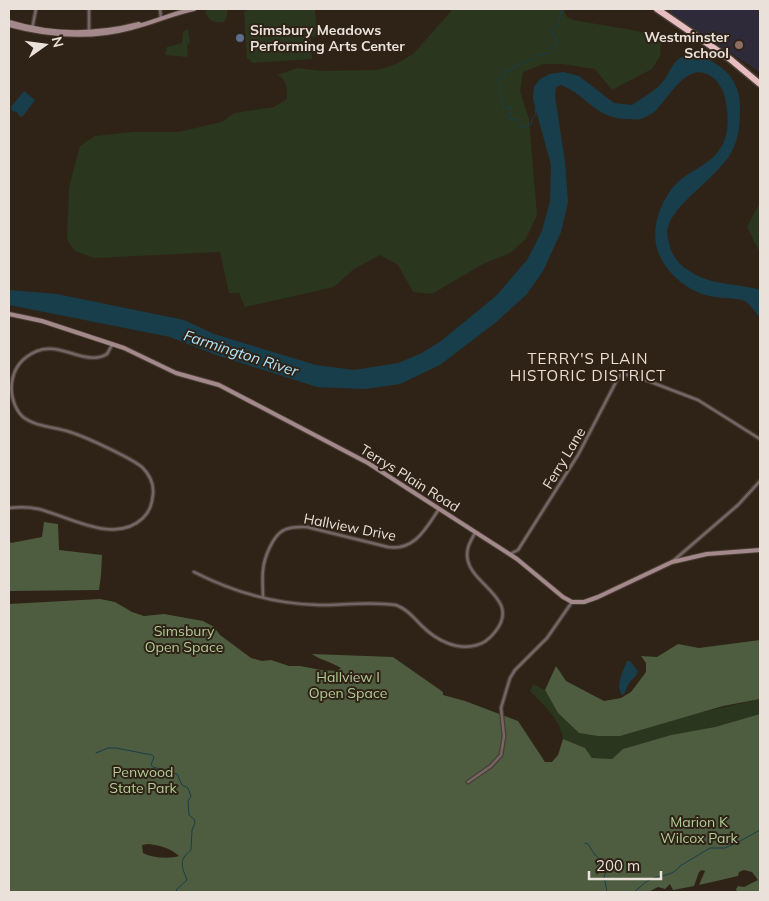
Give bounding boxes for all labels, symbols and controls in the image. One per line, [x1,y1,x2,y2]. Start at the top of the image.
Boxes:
north arrow [20,20,70,70]
place label: Simsbury Meadows Performing Arts Center [250,21,405,55]
place label: Westminster School [644,28,729,62]
marker: Simsbury Meadows Performing Arts Center [234,32,246,44]
text: N [48,35,68,49]
marker: Westminster School [733,39,745,51]
water label: Farmington River [181,326,301,381]
district label: TERRY'S PLAIN HISTORIC DISTRICT [510,349,666,385]
street label: Ferry Lane [539,424,589,492]
street label: Terrys Plain Road [357,440,463,516]
street label: Hallview Drive [302,509,398,545]
park label: Simsbury Open Space [145,622,223,656]
park label: Hallview I Open Space [309,668,387,702]
park label: Penwood State Park [109,763,178,797]
park label: Marion K Wilcox Park [660,813,739,847]
scale bar [589,848,662,880]
text: 200 m [596,856,640,875]

